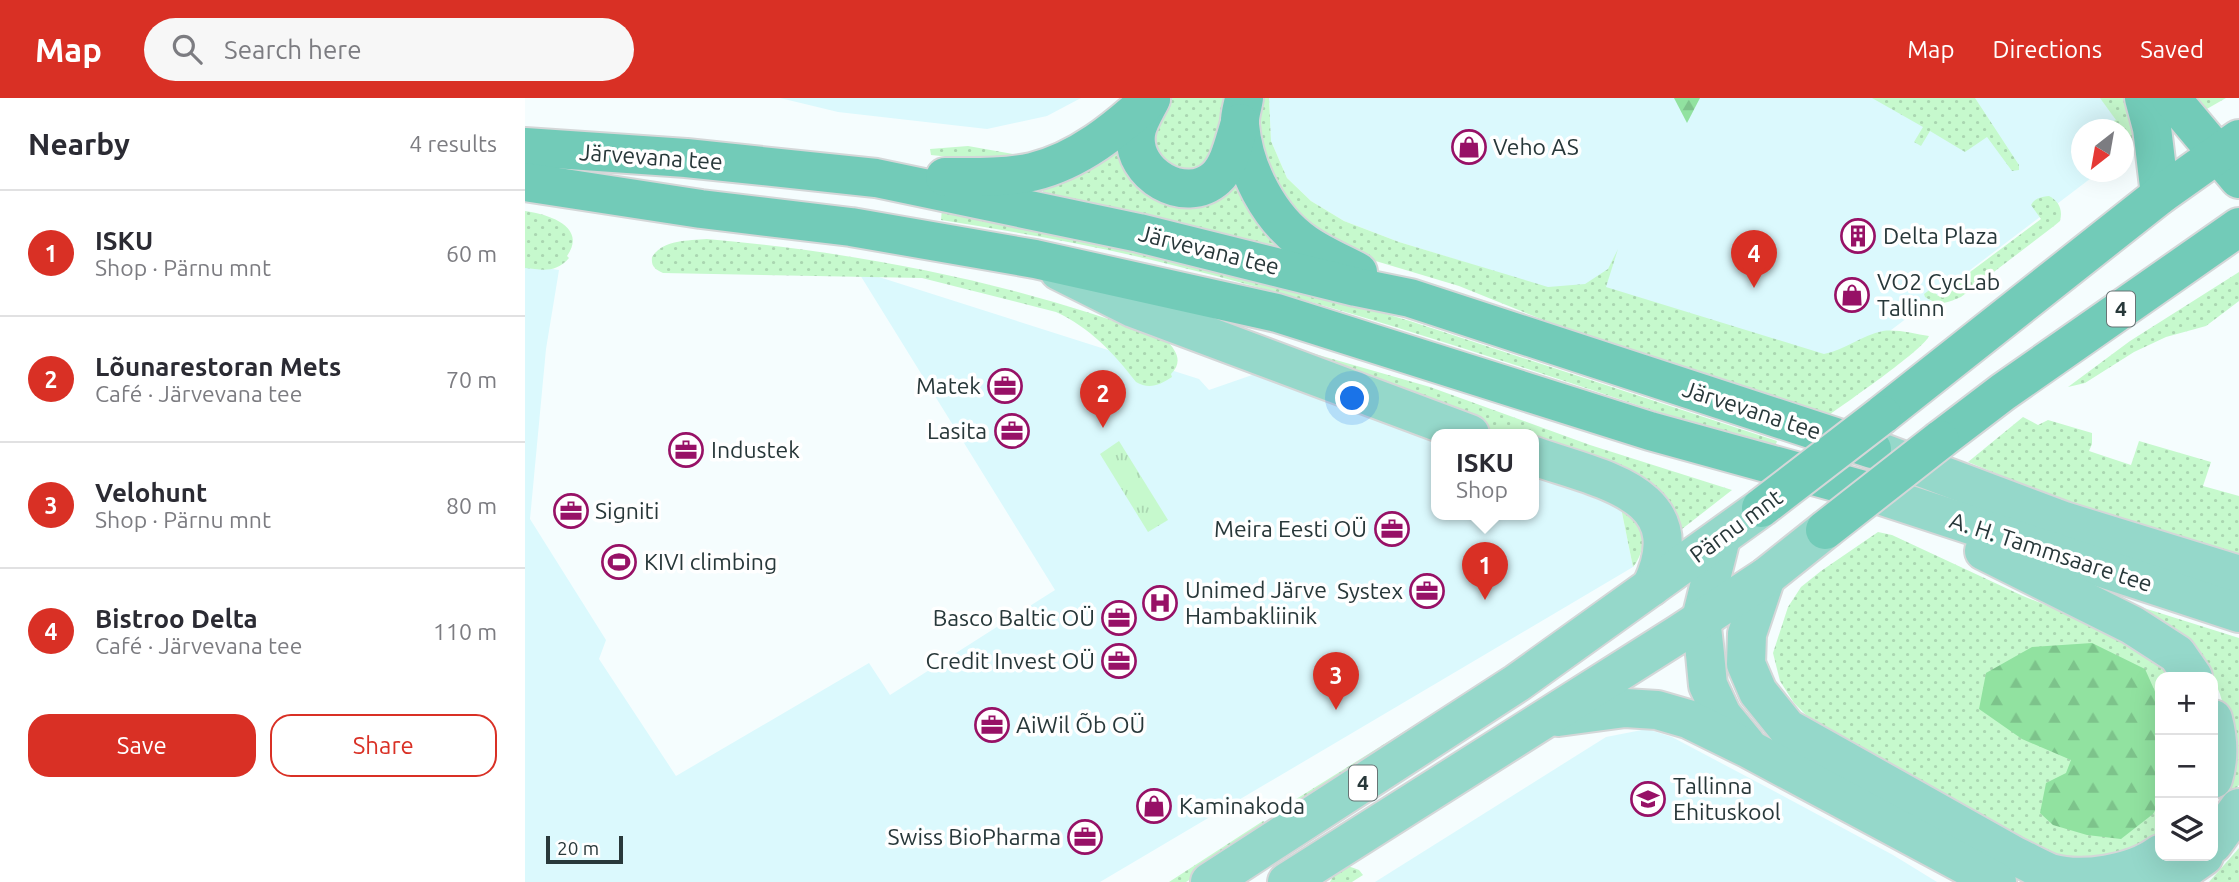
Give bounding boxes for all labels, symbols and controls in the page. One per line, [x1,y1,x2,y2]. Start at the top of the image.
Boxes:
search box [144,18,634,81]
icon: search [168,30,206,68]
text: Map [35,31,102,68]
text: Search here [224,35,362,64]
text: Map [1907,36,1954,63]
text: Directions [1992,36,2102,63]
text: Saved [2140,36,2204,63]
north arrow [2071,119,2134,182]
text: Nearby [28,127,130,161]
shop icon: Veho AS [1450,128,1488,166]
text: 4 results [409,131,497,156]
place label: Veho AS [1493,134,1579,159]
street label: Järvevana tee [578,139,724,174]
building icon: Delta Plaza [1839,217,1877,255]
street label: Järvevana tee [1136,220,1282,279]
place label: Delta Plaza [1883,223,1998,248]
text: ISKU [95,226,153,255]
pin: 4 [1731,230,1777,288]
text: 1 [45,241,57,266]
text: 60 m [446,241,497,266]
text: Shop · Pärnu mnt [95,255,271,280]
place label: VO2 CycLab Tallinn [1877,269,2000,320]
shop icon: VO2 CycLab Tallinn [1833,276,1871,314]
road number: 4 [2107,292,2135,326]
text: Lõunarestoran Mets [95,352,341,381]
text: 2 [45,367,57,392]
text: 70 m [446,367,497,392]
office icon: Matek [986,367,1024,405]
pin: 2 [1080,370,1126,428]
place label: Matek [916,373,981,398]
street label: Järvevana tee [1680,375,1824,444]
text: Café · Järvevana tee [95,381,302,406]
your location [1335,381,1369,415]
office icon: Lasita [993,412,1031,450]
place label: Lasita [927,418,987,443]
popup [1431,429,1539,520]
office icon: Industek [667,431,705,469]
place label: Industek [711,437,800,462]
text: ISKU [1456,448,1514,477]
text: Shop [1456,477,1508,502]
text: Velohunt [95,478,207,507]
street label: Pärnu mnt [1685,484,1787,567]
office icon: Signiti [552,492,590,530]
text: 3 [45,493,57,518]
text: 80 m [446,493,497,518]
place label: Signiti [595,498,659,523]
text: Shop · Pärnu mnt [95,507,271,532]
street label: A. H. Tammsaare tee [1947,507,2156,596]
office icon: Meira Eesti OÜ [1373,510,1411,548]
place label: Meira Eesti OÜ [1214,516,1367,541]
pin: 1 [1462,542,1508,600]
sports icon: KIVI climbing [600,543,638,581]
place label: KIVI climbing [644,549,777,574]
office icon: Systex [1408,572,1446,610]
place label: Unimed Järve Hambakliinik [1185,577,1327,628]
place label: Systex [1337,578,1403,603]
hospital icon: Unimed Järve Hambakliinik [1141,584,1179,622]
office icon: Basco Baltic OÜ [1100,599,1138,637]
text: Bistroo Delta [95,604,258,633]
place label: Basco Baltic OÜ [933,605,1095,630]
text: 4 [45,619,57,644]
text: 110 m [433,619,497,644]
text: Café · Järvevana tee [95,633,302,658]
office icon: Credit Invest OÜ [1100,642,1138,680]
place label: Credit Invest OÜ [925,648,1095,673]
pin: 3 [1313,652,1359,710]
map controls [2155,672,2218,861]
button: + [2155,672,2218,735]
office icon: AiWil Õb OÜ [973,706,1011,744]
place label: AiWil Õb OÜ [1016,712,1145,737]
button: Save [28,714,256,777]
button: Share [270,714,497,777]
button: − [2155,735,2218,798]
road number: 4 [1349,766,1377,800]
place label: Tallinna Ehituskool [1673,773,1781,824]
school or university icon: Tallinna Ehituskool [1629,780,1667,818]
shop icon: Kaminakoda [1135,787,1173,825]
place label: Kaminakoda [1179,793,1305,818]
button: layers [2155,798,2218,861]
office icon: Swiss BioPharma [1066,818,1104,856]
place label: Swiss BioPharma [888,824,1061,849]
scale bar [546,833,623,865]
text: 20 m [557,837,599,859]

